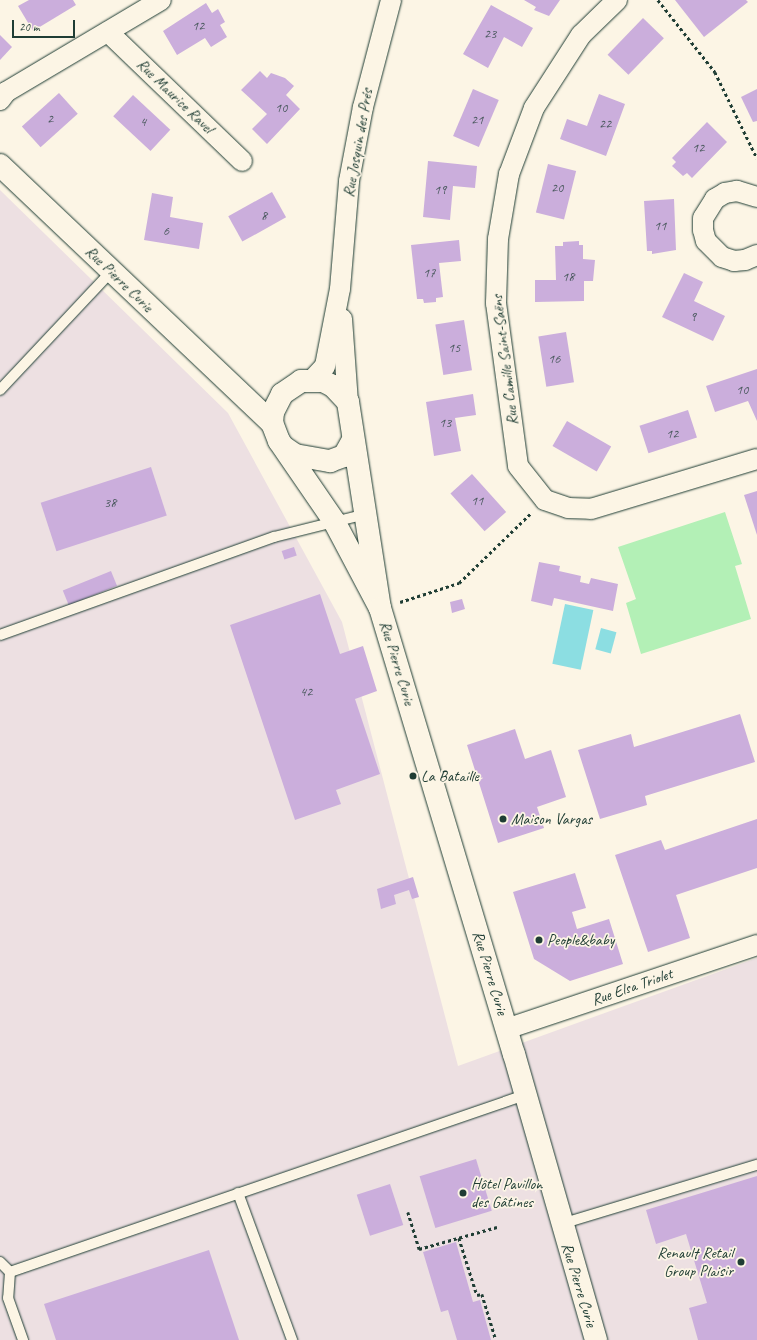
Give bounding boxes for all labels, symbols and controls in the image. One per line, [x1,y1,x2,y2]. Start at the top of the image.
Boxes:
scale bar [14,12,77,38]
house number: 12 [192,18,204,34]
text: 20 m [19,19,39,35]
house number: 23 [484,26,496,42]
street label: Rue Maurice Ravel [133,55,217,137]
street label: Rue Josquin des Prés [339,87,377,199]
house number: 10 [275,100,287,116]
house number: 2 [47,111,53,127]
house number: 21 [471,112,483,128]
house number: 4 [140,114,146,130]
house number: 22 [599,116,611,132]
house number: 12 [692,140,704,156]
house number: 20 [551,180,563,196]
house number: 19 [434,182,446,198]
house number: 8 [261,208,267,224]
house number: 11 [654,218,666,234]
house number: 6 [163,223,169,239]
street label: Rue Pierre Curie [81,242,157,316]
house number: 17 [423,265,435,281]
house number: 18 [562,269,574,285]
street label: Rue Camille Saint-Saëns [487,293,523,427]
house number: 9 [690,309,696,325]
house number: 15 [448,340,460,356]
house number: 16 [548,351,560,367]
house number: 10 [736,382,748,398]
house number: 13 [439,415,451,431]
house number: 12 [666,426,678,442]
house number: 11 [471,493,483,509]
house number: 38 [104,495,116,511]
street label: Rue Pierre Curie [375,619,419,707]
house number: 42 [300,684,312,700]
place label: La Bataille [421,766,479,786]
marker: La Bataille [408,771,418,781]
place label: Maison Vargas [511,809,592,829]
marker: Maison Vargas [498,814,508,824]
street label: Rue Pierre Curie [468,929,512,1017]
place label: People&baby [547,930,614,950]
marker: People&baby [534,935,544,945]
street label: Rue Elsa Triolet [589,964,675,1010]
place label: Hôtel Pavillon des Gâtines [471,1174,543,1212]
marker: Hôtel Pavillon des Gâtines [458,1188,468,1198]
street label: Rue Pierre Curie [557,1241,601,1329]
place label: Renault Retail Group Plaisir [657,1243,733,1281]
marker: Renault Retail Group Plaisir [736,1257,746,1267]

